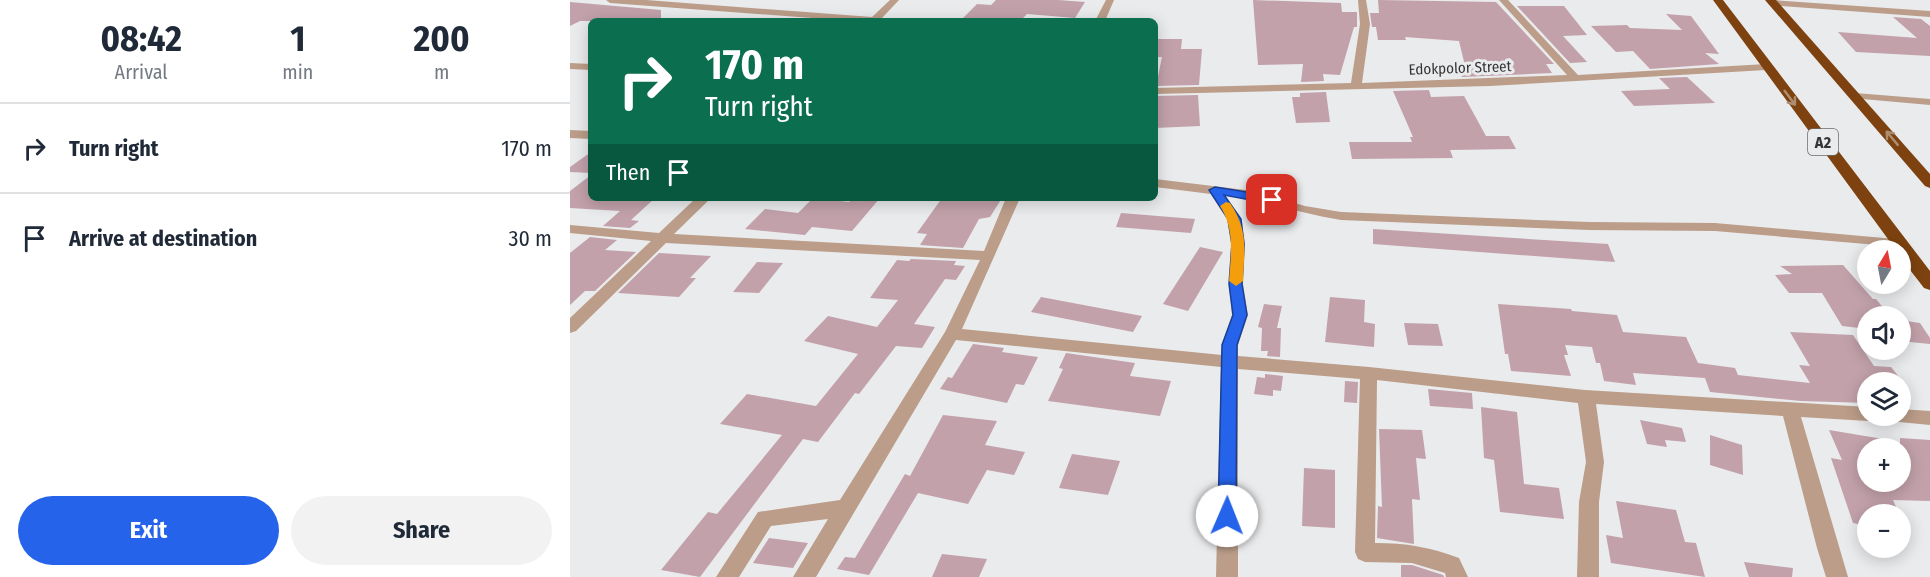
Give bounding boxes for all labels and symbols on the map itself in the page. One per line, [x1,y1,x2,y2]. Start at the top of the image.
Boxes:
street label: Edokpolor Street [1408,57,1512,79]
one-way arrow [1783,90,1796,106]
road number: A2 [1808,129,1838,155]
one-way arrow [1885,131,1899,146]
pin [1246,174,1297,225]
north arrow [1857,240,1911,294]
position arrow [1195,484,1259,548]

